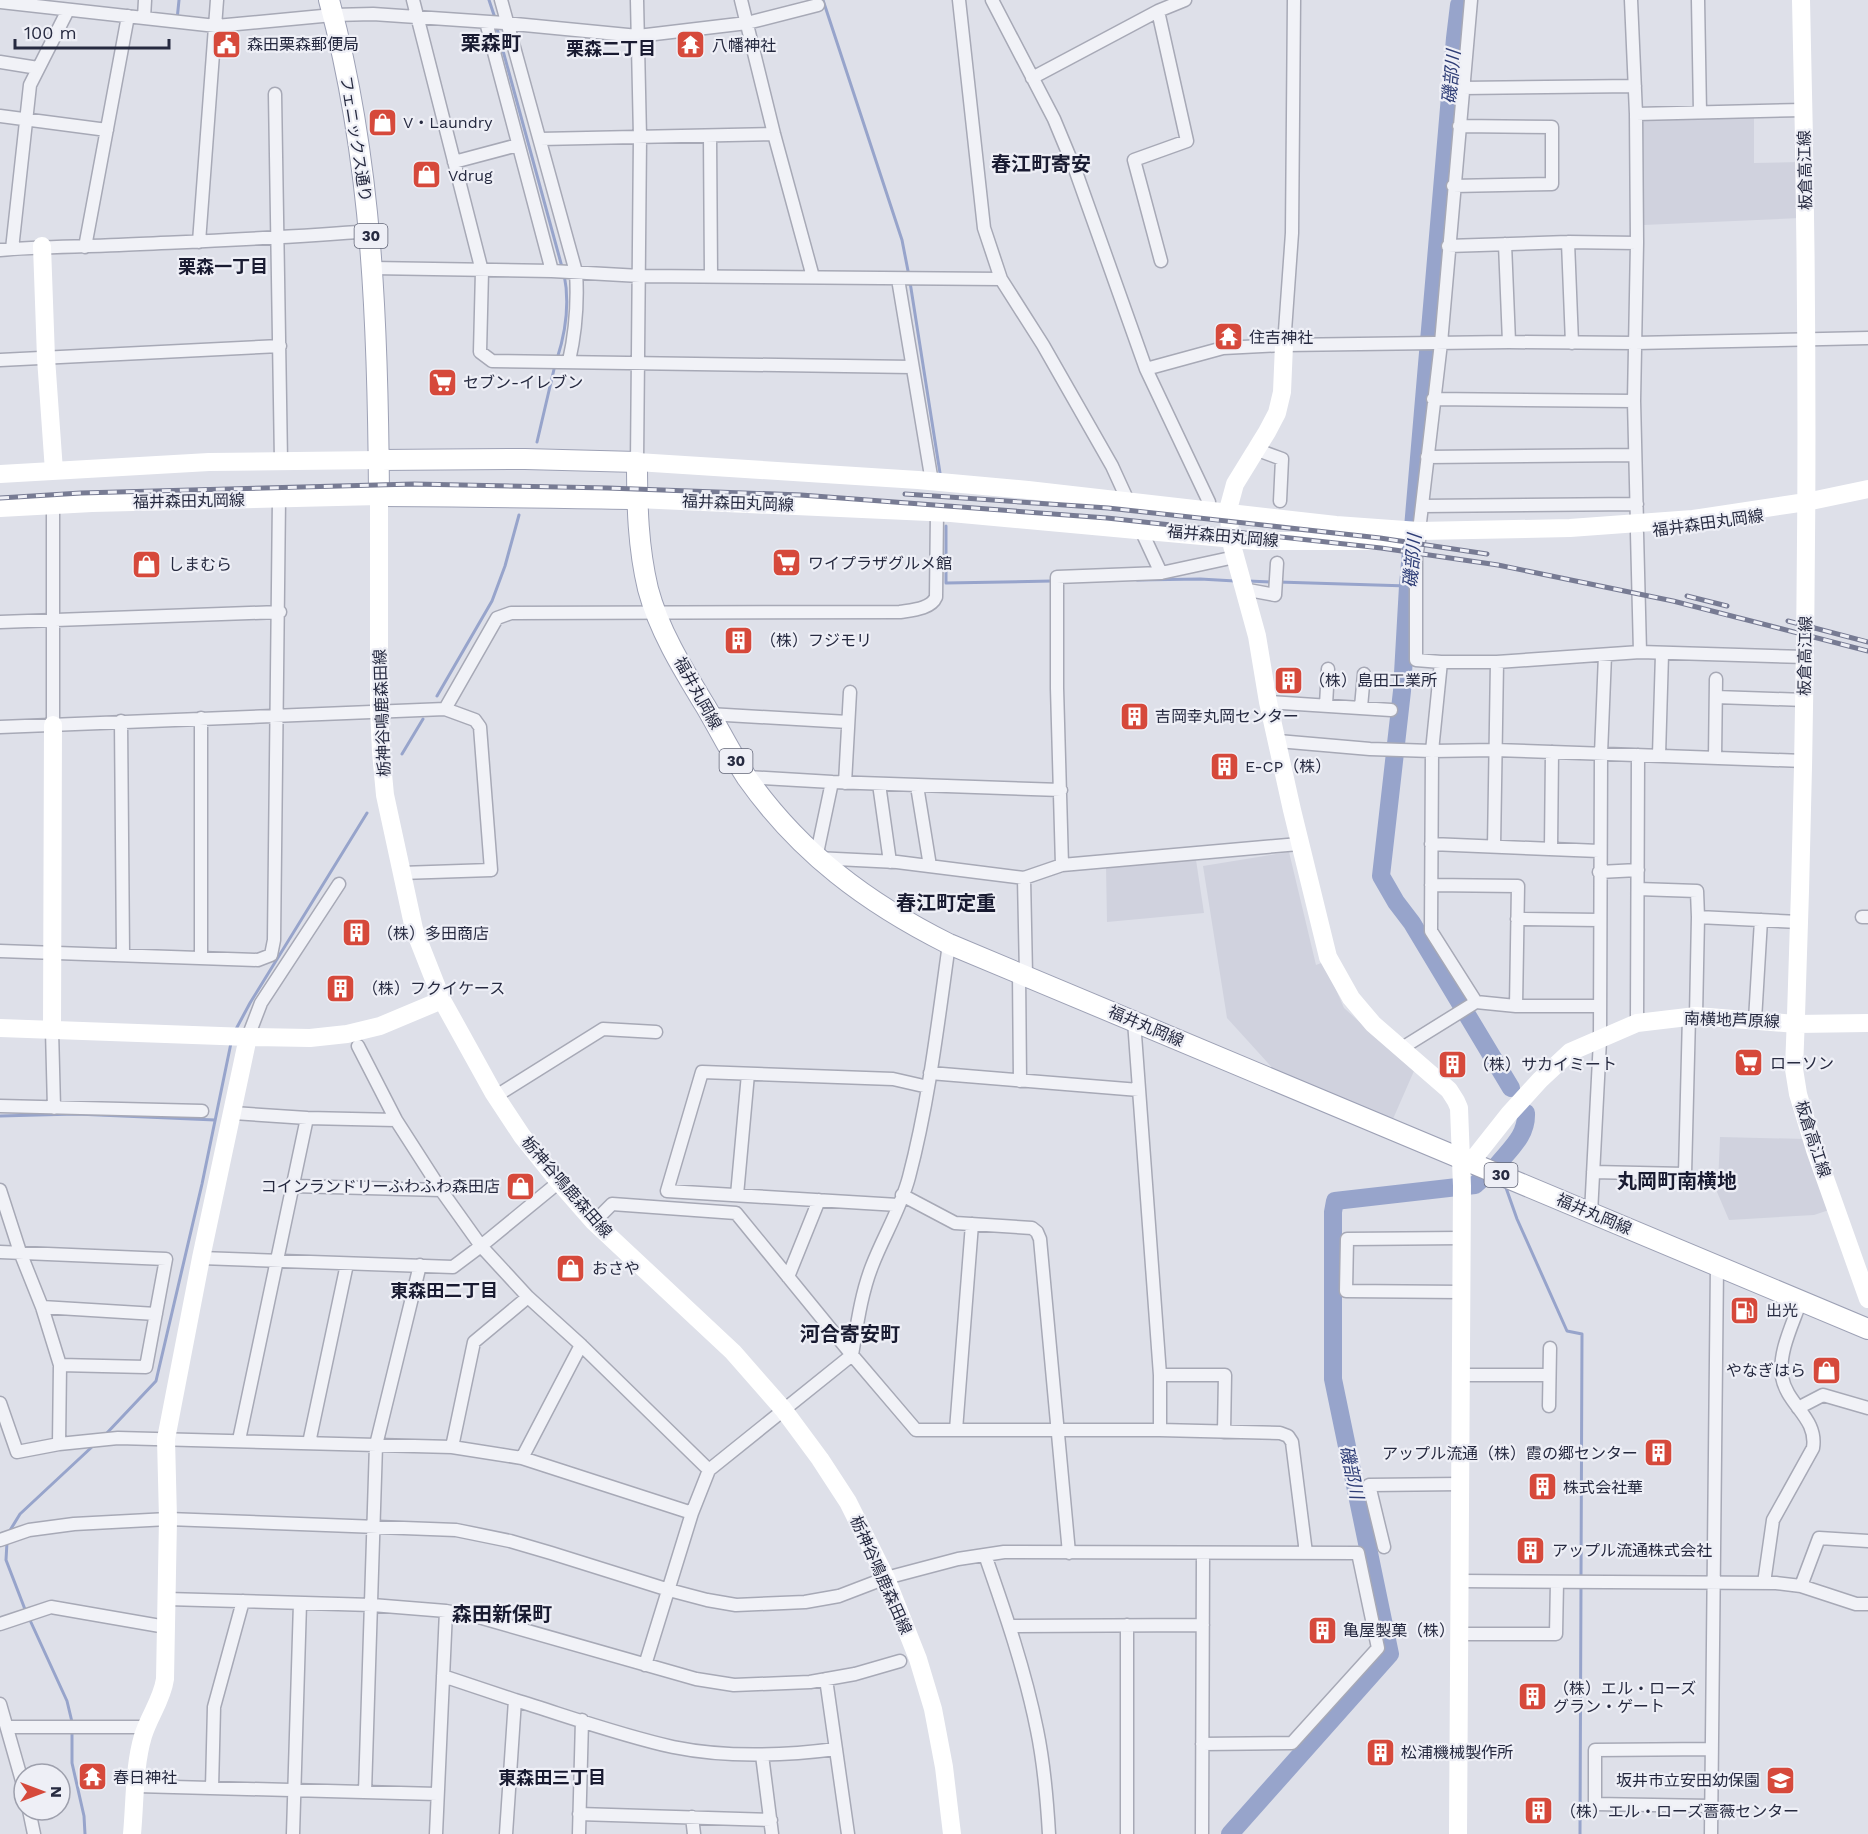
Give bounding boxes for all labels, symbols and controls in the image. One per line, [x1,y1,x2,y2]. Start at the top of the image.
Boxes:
scale bar [15,12,170,50]
text: 100 m [24,22,77,43]
public building icon: 森田栗森郵便局 [210,28,242,60]
temple icon: 八幡神社 [675,29,707,61]
district label: 栗森町 [461,31,521,55]
place label: 森田栗森郵便局 [247,35,359,54]
place label: 八幡神社 [712,36,776,55]
district label: 栗森二丁目 [566,38,656,59]
water label: 磯部川 [1438,47,1464,105]
street label: フェニックス通り [337,75,375,203]
shop icon: V・Laundry [366,106,398,138]
place label: V・Laundry [403,113,493,132]
street label: 板倉高江線 [1795,130,1815,210]
district label: 春江町寄安 [991,152,1091,176]
shop icon: Vdrug [411,159,443,191]
place label: Vdrug [448,166,493,185]
road number: 30 [354,224,388,248]
district label: 栗森一丁目 [178,256,268,277]
temple icon: 住吉神社 [1212,321,1244,353]
place label: 住吉神社 [1249,328,1313,347]
supermarket icon: セブン-イレブン [426,366,458,398]
place label: セブン-イレブン [463,373,583,392]
street label: 福井森田丸岡線 [133,491,245,511]
street label: 福井森田丸岡線 [682,492,794,514]
street label: 福井森田丸岡線 [1651,506,1765,540]
street label: 福井森田丸岡線 [1166,522,1280,550]
water label: 磯部川 [1399,531,1425,589]
supermarket icon: ワイプラザグルメ館 [771,547,803,579]
shop icon: しまむら [131,548,163,580]
place label: ワイプラザグルメ館 [808,554,952,573]
place label: しまむら [168,555,232,574]
street label: 板倉高江線 [1795,616,1815,696]
building icon: （株）フジモリ [723,624,755,656]
place label: （株）フジモリ [760,631,872,650]
street label: 栃神谷鳴鹿森田線 [370,649,394,777]
street label: 福井丸岡線 [670,653,726,733]
building icon: （株）島田工業所 [1272,664,1304,696]
place label: （株）島田工業所 [1309,671,1437,690]
building icon: 吉岡幸丸岡センター [1118,700,1150,732]
place label: 吉岡幸丸岡センター [1155,707,1299,726]
road number: 30 [720,749,752,773]
building icon: E-CP（株） [1208,750,1240,782]
place label: E-CP（株） [1245,757,1331,776]
district label: 春江町定重 [896,891,996,915]
building icon: （株）多田商店 [340,917,372,949]
place label: （株）多田商店 [377,924,489,943]
building icon: （株）フクイケース [325,972,357,1004]
place label: （株）フクイケース [362,979,505,998]
street label: 福井丸岡線 [1105,1002,1187,1050]
street label: 南横地芦原線 [1684,1009,1780,1031]
supermarket icon: ローソン [1733,1047,1765,1079]
building icon: （株）サカイミート [1436,1048,1468,1080]
place label: ローソン [1770,1054,1834,1073]
place label: （株）サカイミート [1473,1055,1617,1074]
street label: 板倉高江線 [1792,1098,1834,1180]
street label: 栃神谷鳴鹿森田線 [518,1132,616,1242]
road number: 30 [1484,1163,1518,1187]
district label: 丸岡町南横地 [1617,1169,1737,1193]
shop icon: コインランドリーふわふわ森田店 [505,1170,537,1202]
place label: コインランドリーふわふわ森田店 [261,1177,500,1196]
street label: 福井丸岡線 [1553,1190,1635,1238]
shop icon: おさや [555,1252,587,1284]
place label: おさや [592,1259,640,1278]
district label: 東森田二丁目 [390,1280,498,1301]
fuel station icon: 出光 [1729,1294,1761,1326]
place label: 出光 [1766,1301,1798,1320]
district label: 河合寄安町 [800,1322,900,1346]
shop icon: やなぎはら [1811,1354,1843,1386]
place label: やなぎはら [1726,1361,1806,1380]
building icon: アップル流通（株）霞の郷センター [1643,1437,1675,1469]
water label: 磯部川 [1336,1443,1368,1503]
place label: アップル流通（株）霞の郷センター [1382,1444,1638,1463]
building icon: 株式会社華 [1526,1471,1558,1503]
place label: 株式会社華 [1563,1478,1643,1497]
street label: 栃神谷鳴鹿森田線 [846,1513,916,1637]
building icon: アップル流通株式会社 [1515,1534,1547,1566]
place label: アップル流通株式会社 [1552,1541,1712,1560]
district label: 森田新保町 [452,1602,552,1626]
building icon: 亀屋製菓（株） [1306,1614,1338,1646]
place label: 亀屋製菓（株） [1343,1621,1455,1640]
place label: （株）エル・ローズ グラン・ゲート [1553,1679,1696,1716]
building icon: （株）エル・ローズ グラン・ゲート [1516,1681,1548,1713]
building icon: 松浦機械製作所 [1364,1736,1396,1768]
place label: 松浦機械製作所 [1401,1743,1513,1762]
temple icon: 春日神社 [76,1761,108,1793]
north arrow [12,1762,72,1822]
school or university icon: 坂井市立安田幼保園 [1765,1764,1797,1796]
district label: 東森田三丁目 [498,1767,606,1788]
place label: 春日神社 [113,1768,177,1787]
place label: 坂井市立安田幼保園 [1616,1771,1760,1790]
text: N [47,1786,66,1798]
building icon: （株）エル・ローズ薔薇センター [1523,1795,1555,1827]
place label: （株）エル・ローズ薔薇センター [1560,1802,1799,1821]

